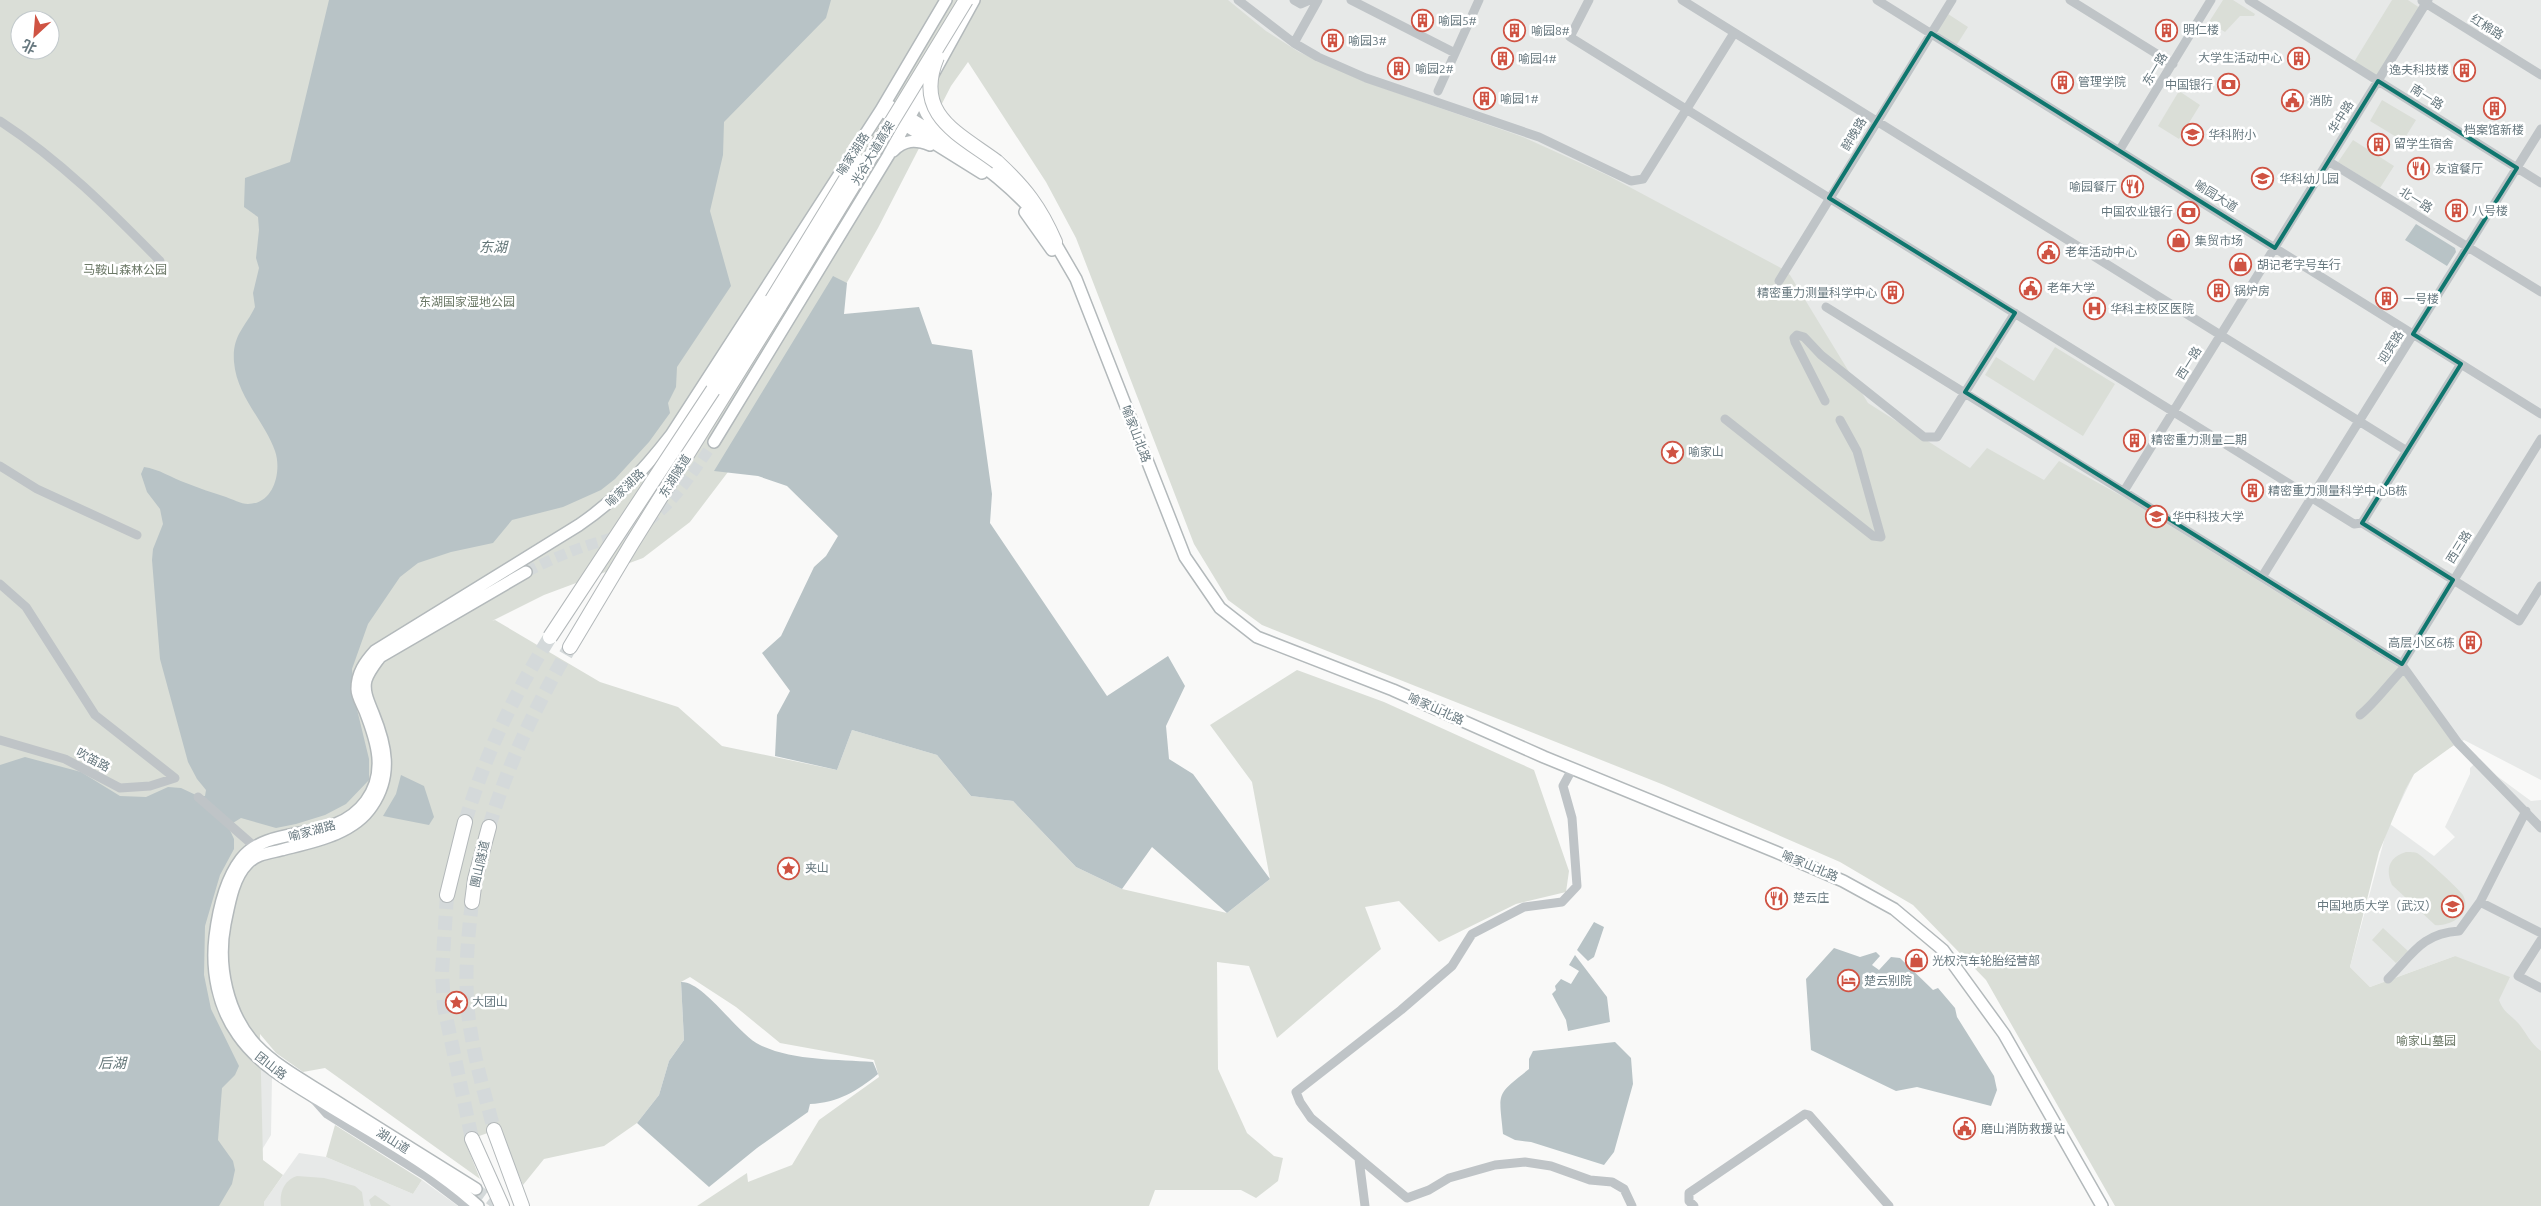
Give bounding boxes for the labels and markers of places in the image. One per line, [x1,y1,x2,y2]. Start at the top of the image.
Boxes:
building icon: 喻园5# [1410,9,1434,33]
place label: 喻园5# [1438,14,1477,27]
building icon: 明仁楼 [2155,18,2179,42]
building icon: 喻园8# [1503,19,1527,43]
place label: 明仁楼 [2183,23,2219,36]
place label: 喻园8# [1531,24,1570,37]
building icon: 喻园3# [1320,29,1344,53]
place label: 喻园3# [1348,34,1387,47]
building icon: 大学生活动中心 [2286,46,2310,70]
building icon: 喻园4# [1490,47,1514,71]
place label: 大学生活动中心 [2198,51,2282,64]
place label: 喻园4# [1518,52,1557,65]
building icon: 喻园2# [1387,57,1411,81]
building icon: 逸夫科技楼 [2453,58,2477,82]
place label: 喻园2# [1415,62,1454,75]
place label: 逸夫科技楼 [2389,63,2449,76]
building icon: 管理学院 [2050,70,2074,94]
bank icon: 中国银行 [2217,73,2241,97]
place label: 管理学院 [2078,75,2126,88]
place label: 中国银行 [2165,78,2213,91]
building icon: 喻园1# [1472,87,1496,111]
public building icon: 消防 [2281,89,2305,113]
place label: 喻园1# [1500,92,1539,105]
place label: 消防 [2309,94,2333,107]
building icon: 档案馆新楼 [2482,97,2506,121]
school or university icon: 华科附小 [2180,123,2204,147]
place label: 档案馆新楼 [2464,123,2524,136]
place label: 华科附小 [2208,128,2256,141]
building icon: 留学生宿舍 [2366,132,2390,156]
place label: 留学生宿舍 [2394,137,2454,150]
restaurant icon: 友谊餐厅 [2407,157,2431,181]
place label: 友谊餐厅 [2435,162,2483,175]
school or university icon: 华科幼儿园 [2251,167,2275,191]
place label: 华科幼儿园 [2279,172,2339,185]
restaurant icon: 喻园餐厅 [2121,175,2145,199]
place label: 喻园餐厅 [2069,180,2117,193]
building icon: 八号楼 [2444,199,2468,223]
bank icon: 中国农业银行 [2177,200,2201,224]
place label: 八号楼 [2472,204,2508,217]
place label: 中国农业银行 [2101,205,2173,218]
shop icon: 集贸市场 [2167,229,2191,253]
place label: 集贸市场 [2195,234,2243,247]
public building icon: 老年活动中心 [2037,240,2061,264]
place label: 老年活动中心 [2065,245,2137,258]
shop icon: 胡记老字号车行 [2229,253,2253,277]
place label: 胡记老字号车行 [2257,258,2341,271]
public building icon: 老年大学 [2019,276,2043,300]
building icon: 锅炉房 [2206,279,2230,303]
building icon: 精密重力测量科学中心 [1881,281,1905,305]
place label: 老年大学 [2047,281,2095,294]
place label: 锅炉房 [2234,284,2270,297]
place label: 精密重力测量科学中心 [1757,286,1877,299]
building icon: 一号楼 [2375,287,2399,311]
place label: 一号楼 [2403,292,2439,305]
hospital icon: 华科主校区医院 [2082,297,2106,321]
place label: 华科主校区医院 [2110,302,2194,315]
building icon: 精密重力测量二期 [2123,428,2147,452]
place label: 精密重力测量二期 [2151,433,2247,446]
place icon: 喻家山 [1660,440,1684,464]
place label: 喻家山 [1688,445,1724,458]
building icon: 精密重力测量科学中心B栋 [2240,479,2264,503]
place label: 精密重力测量科学中心B栋 [2268,484,2408,497]
school or university icon: 华中科技大学 [2144,505,2168,529]
place label: 华中科技大学 [2172,510,2244,523]
building icon: 高层小区6栋 [2459,631,2483,655]
place label: 高层小区6栋 [2388,636,2455,649]
place icon: 夹山 [777,856,801,880]
place label: 夹山 [805,861,829,874]
restaurant icon: 楚云庄 [1765,886,1789,910]
place label: 楚云庄 [1793,891,1829,904]
school or university icon: 中国地质大学（武汉） [2441,894,2465,918]
place label: 中国地质大学（武汉） [2317,899,2437,912]
shop icon: 光权汽车轮胎经营部 [1904,949,1928,973]
place label: 光权汽车轮胎经营部 [1932,954,2040,967]
hotel icon: 楚云别院 [1836,969,1860,993]
place label: 楚云别院 [1864,974,1912,987]
place icon: 大团山 [444,990,468,1014]
place label: 大团山 [472,995,508,1008]
public building icon: 磨山消防救援站 [1953,1117,1977,1141]
place label: 磨山消防救援站 [1981,1122,2065,1135]

